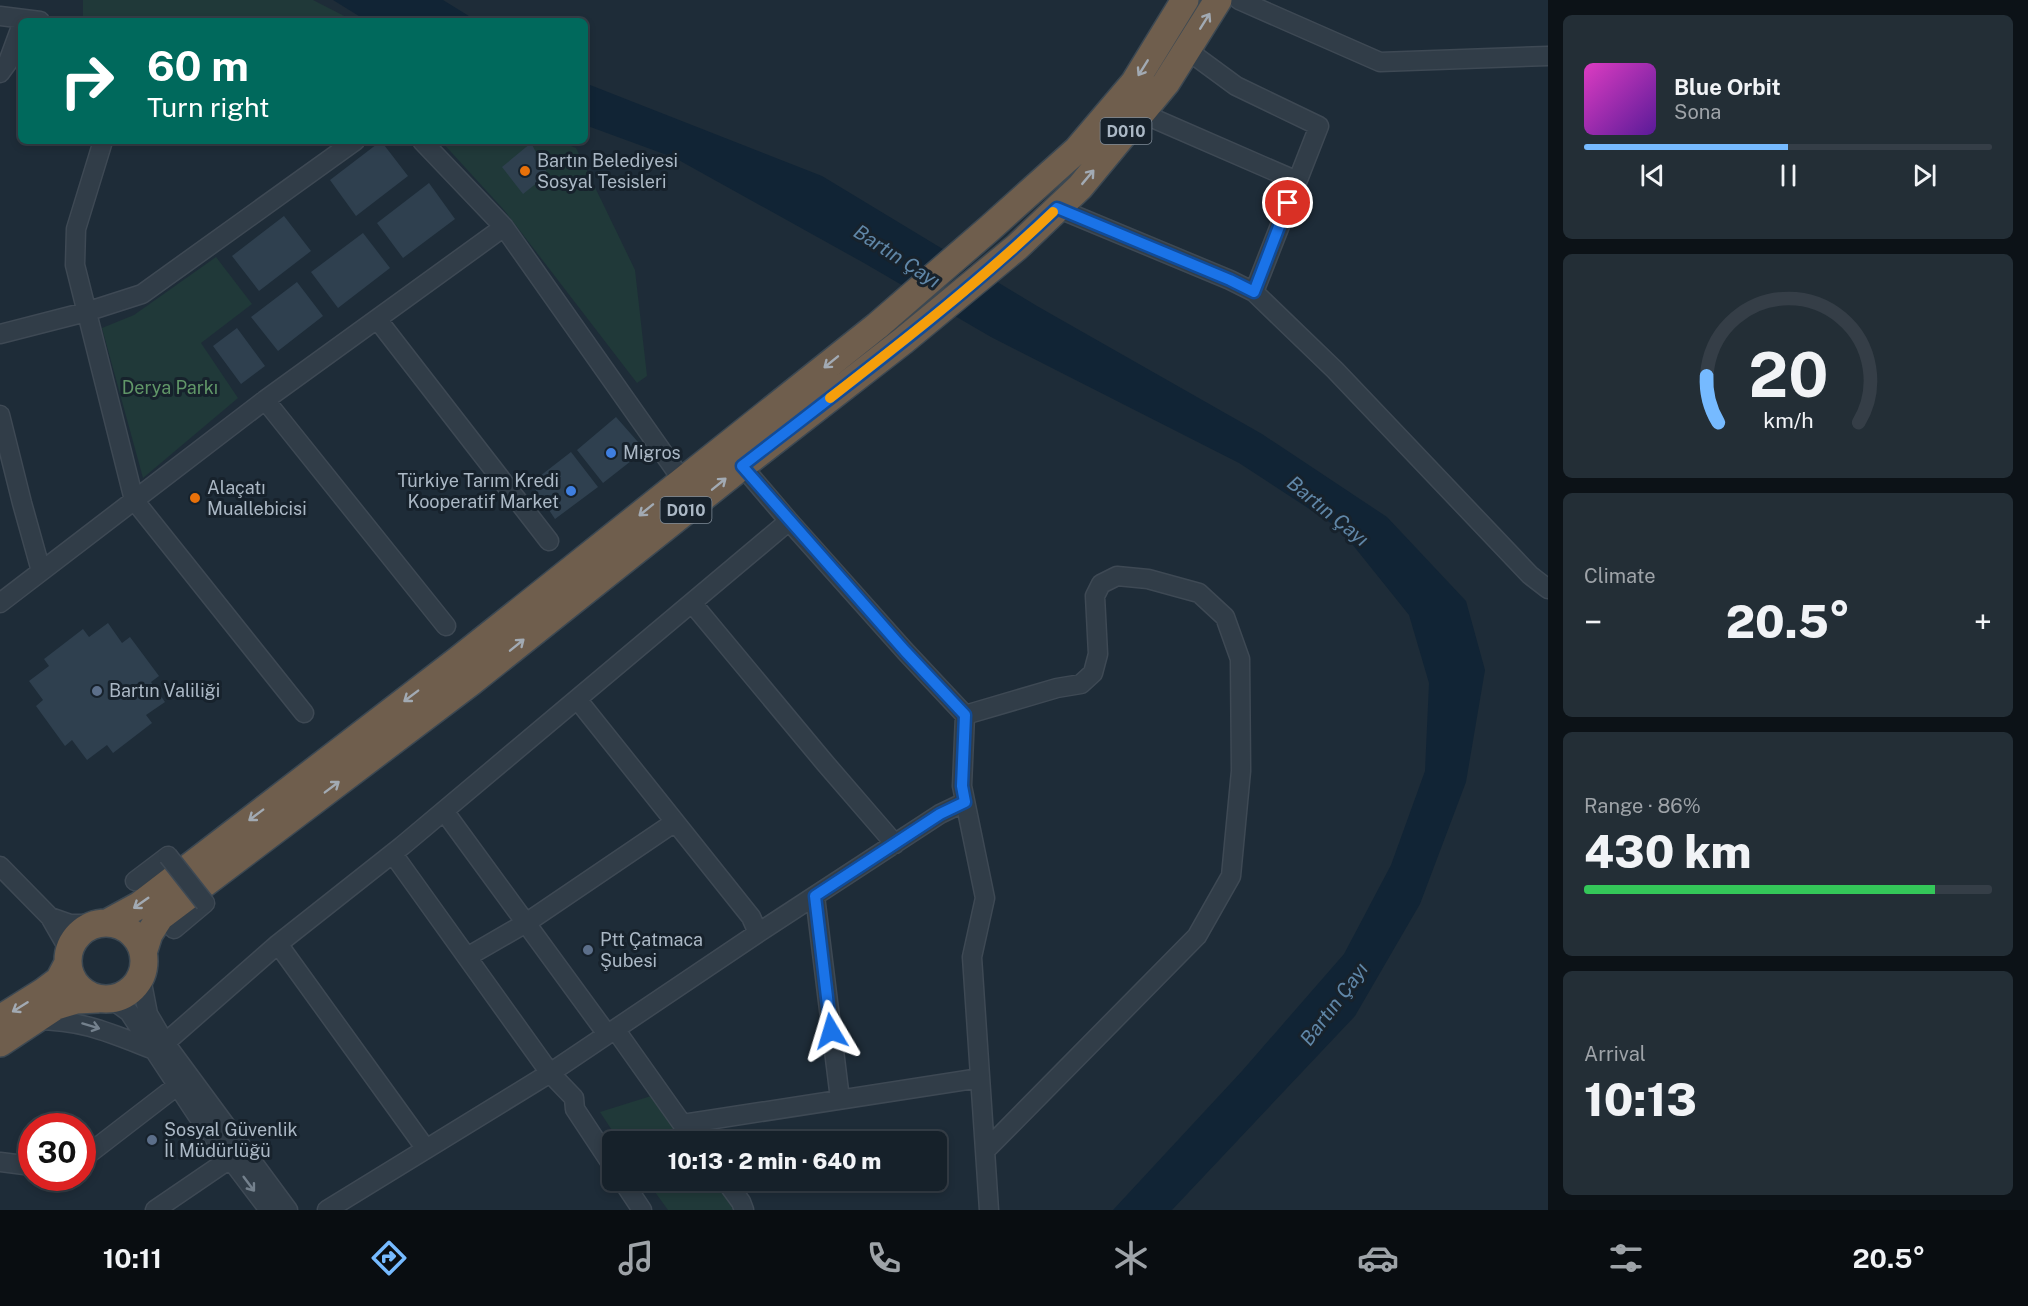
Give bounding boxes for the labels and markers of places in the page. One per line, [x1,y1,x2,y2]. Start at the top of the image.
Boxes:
place label: Bartın Belediyesi Sosyal Tesisleri [537,150,678,192]
marker: Bartın Belediyesi Sosyal Tesisleri [518,164,532,178]
pin [1262,177,1313,228]
place label: Migros [623,442,681,463]
marker: Migros [604,446,618,460]
place label: Türkiye Tarım Kredi Kooperatif Market [398,470,559,512]
place label: Alaçatı Muallebicisi [207,477,307,519]
marker: Türkiye Tarım Kredi Kooperatif Market [564,484,578,498]
marker: Alaçatı Muallebicisi [188,491,202,505]
place label: Bartın Valiliği [109,680,220,701]
marker: Bartın Valiliği [90,684,104,698]
place label: Ptt Çatmaca Şubesi [600,929,703,971]
marker: Ptt Çatmaca Şubesi [581,943,595,957]
place label: Sosyal Güvenlik İl Müdürlüğü [164,1119,298,1161]
marker: Sosyal Güvenlik İl Müdürlüğü [145,1133,159,1147]

